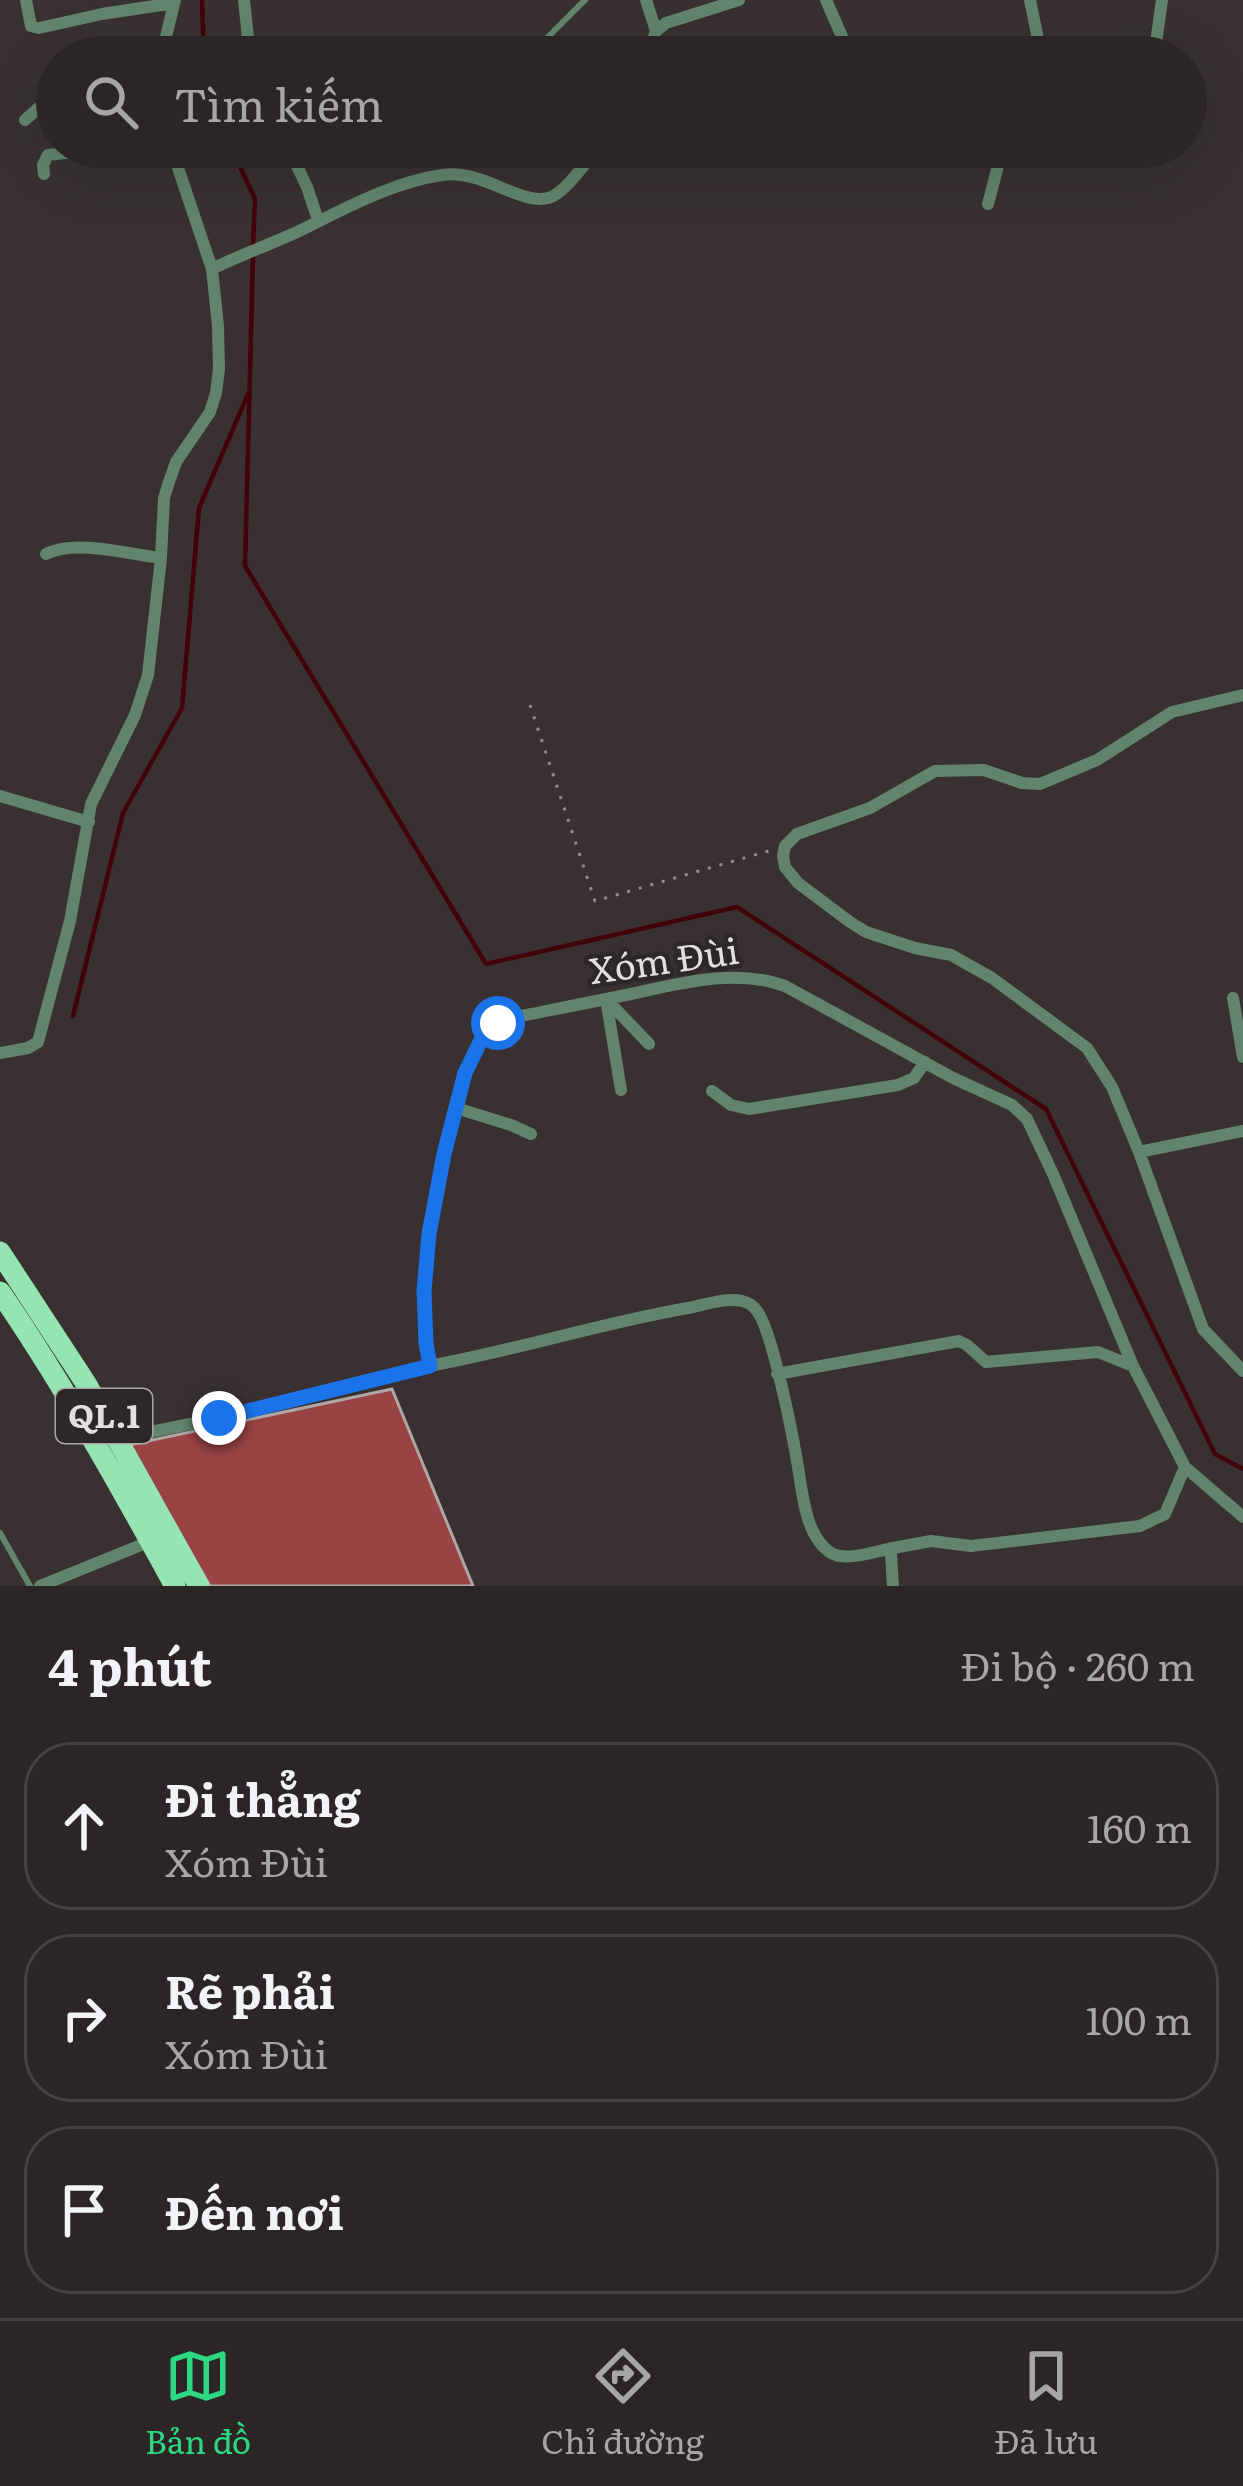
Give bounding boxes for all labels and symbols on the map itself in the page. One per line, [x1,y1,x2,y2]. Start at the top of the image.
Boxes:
street label: Xóm Đùi [586,922,742,995]
route start [471,996,525,1050]
road number: QL.1 [56,1389,152,1443]
route end [192,1391,246,1445]

